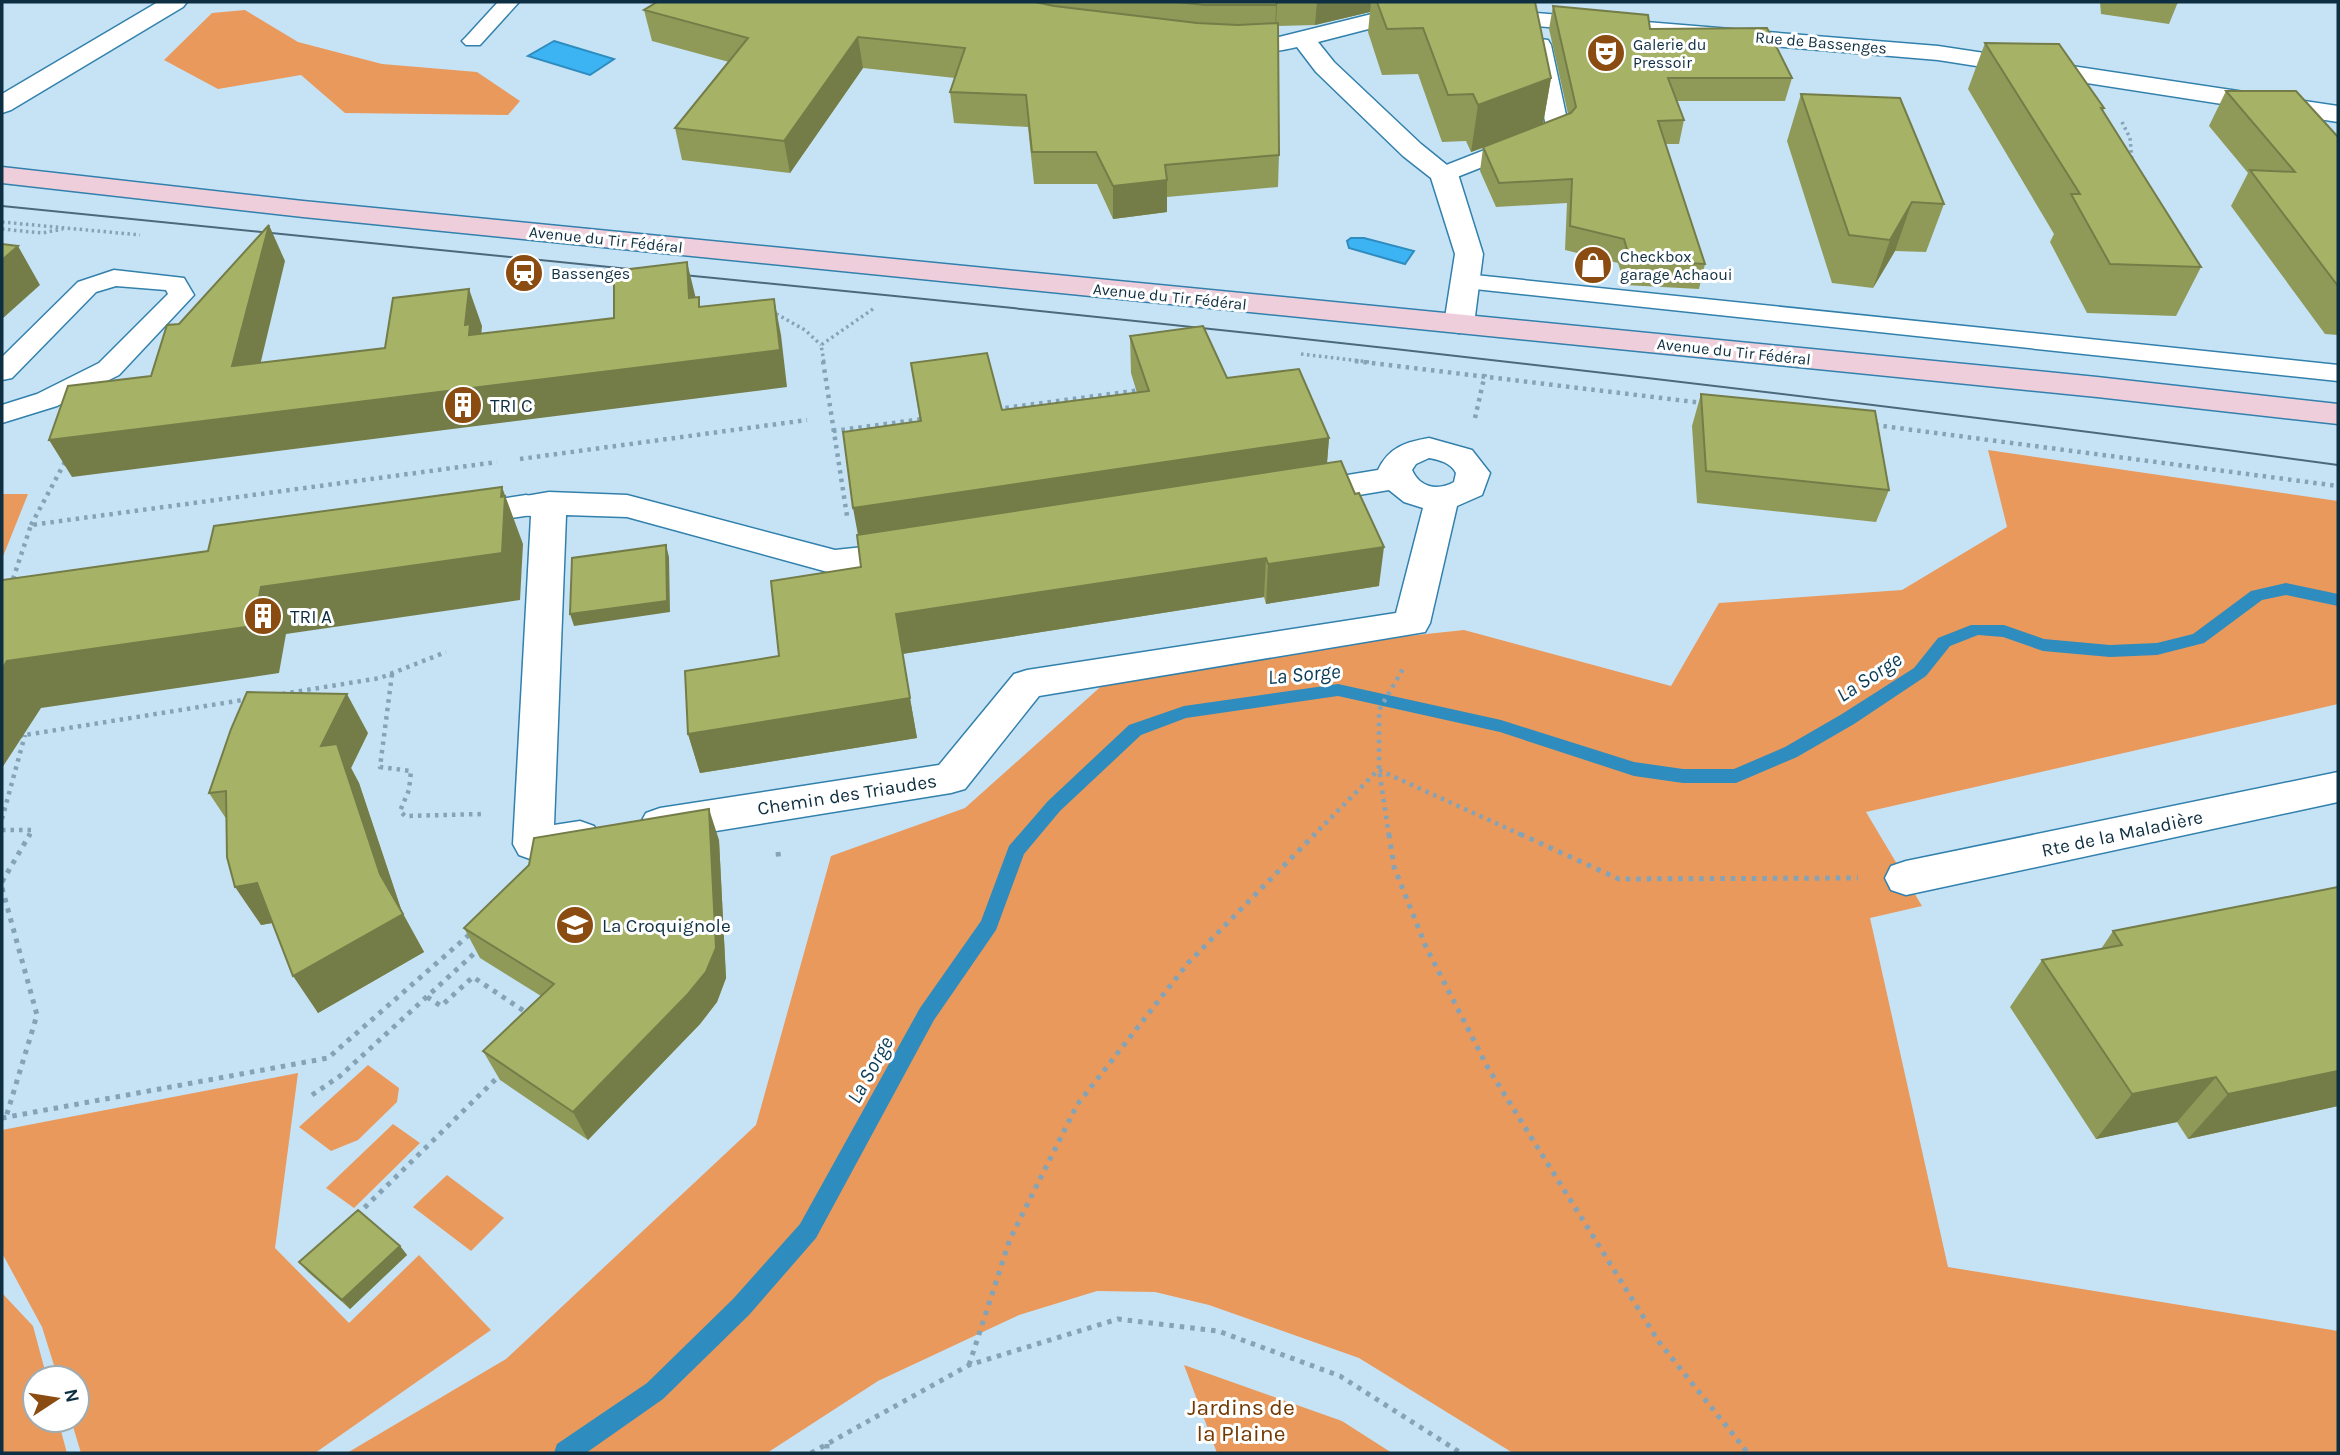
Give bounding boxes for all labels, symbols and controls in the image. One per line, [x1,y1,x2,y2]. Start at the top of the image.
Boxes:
street label: Rue de Bassenges [1754,27,1888,58]
theatre icon: Galerie du Pressoir [1585,32,1627,74]
place label: Galerie du Pressoir [1633,35,1707,72]
street label: Avenue du Tir Fédéral [528,222,684,257]
shop icon: Checkbox garage Achaoui [1572,244,1614,286]
place label: Checkbox garage Achaoui [1620,247,1733,284]
station icon: Bassenges [503,252,545,294]
place label: Bassenges [551,264,630,283]
street label: Avenue du Tir Fédéral [1092,279,1248,314]
street label: Avenue du Tir Fédéral [1656,334,1812,369]
building icon: TRI C [442,384,484,426]
place label: TRI C [490,395,533,417]
building icon: TRI A [242,595,284,637]
place label: TRI A [290,606,332,628]
water label: La Sorge [1832,647,1906,707]
water label: La Sorge [1267,659,1342,689]
street label: Chemin des Triaudes [756,770,938,820]
street label: Rte de la Maladière [2039,806,2205,862]
school or university icon: La Croquignole [554,904,596,946]
place label: La Croquignole [602,915,731,937]
water label: La Sorge [842,1032,898,1108]
north arrow [21,1364,91,1434]
text: N [59,1387,84,1405]
park label: Jardins de la Plaine [1187,1394,1295,1447]

